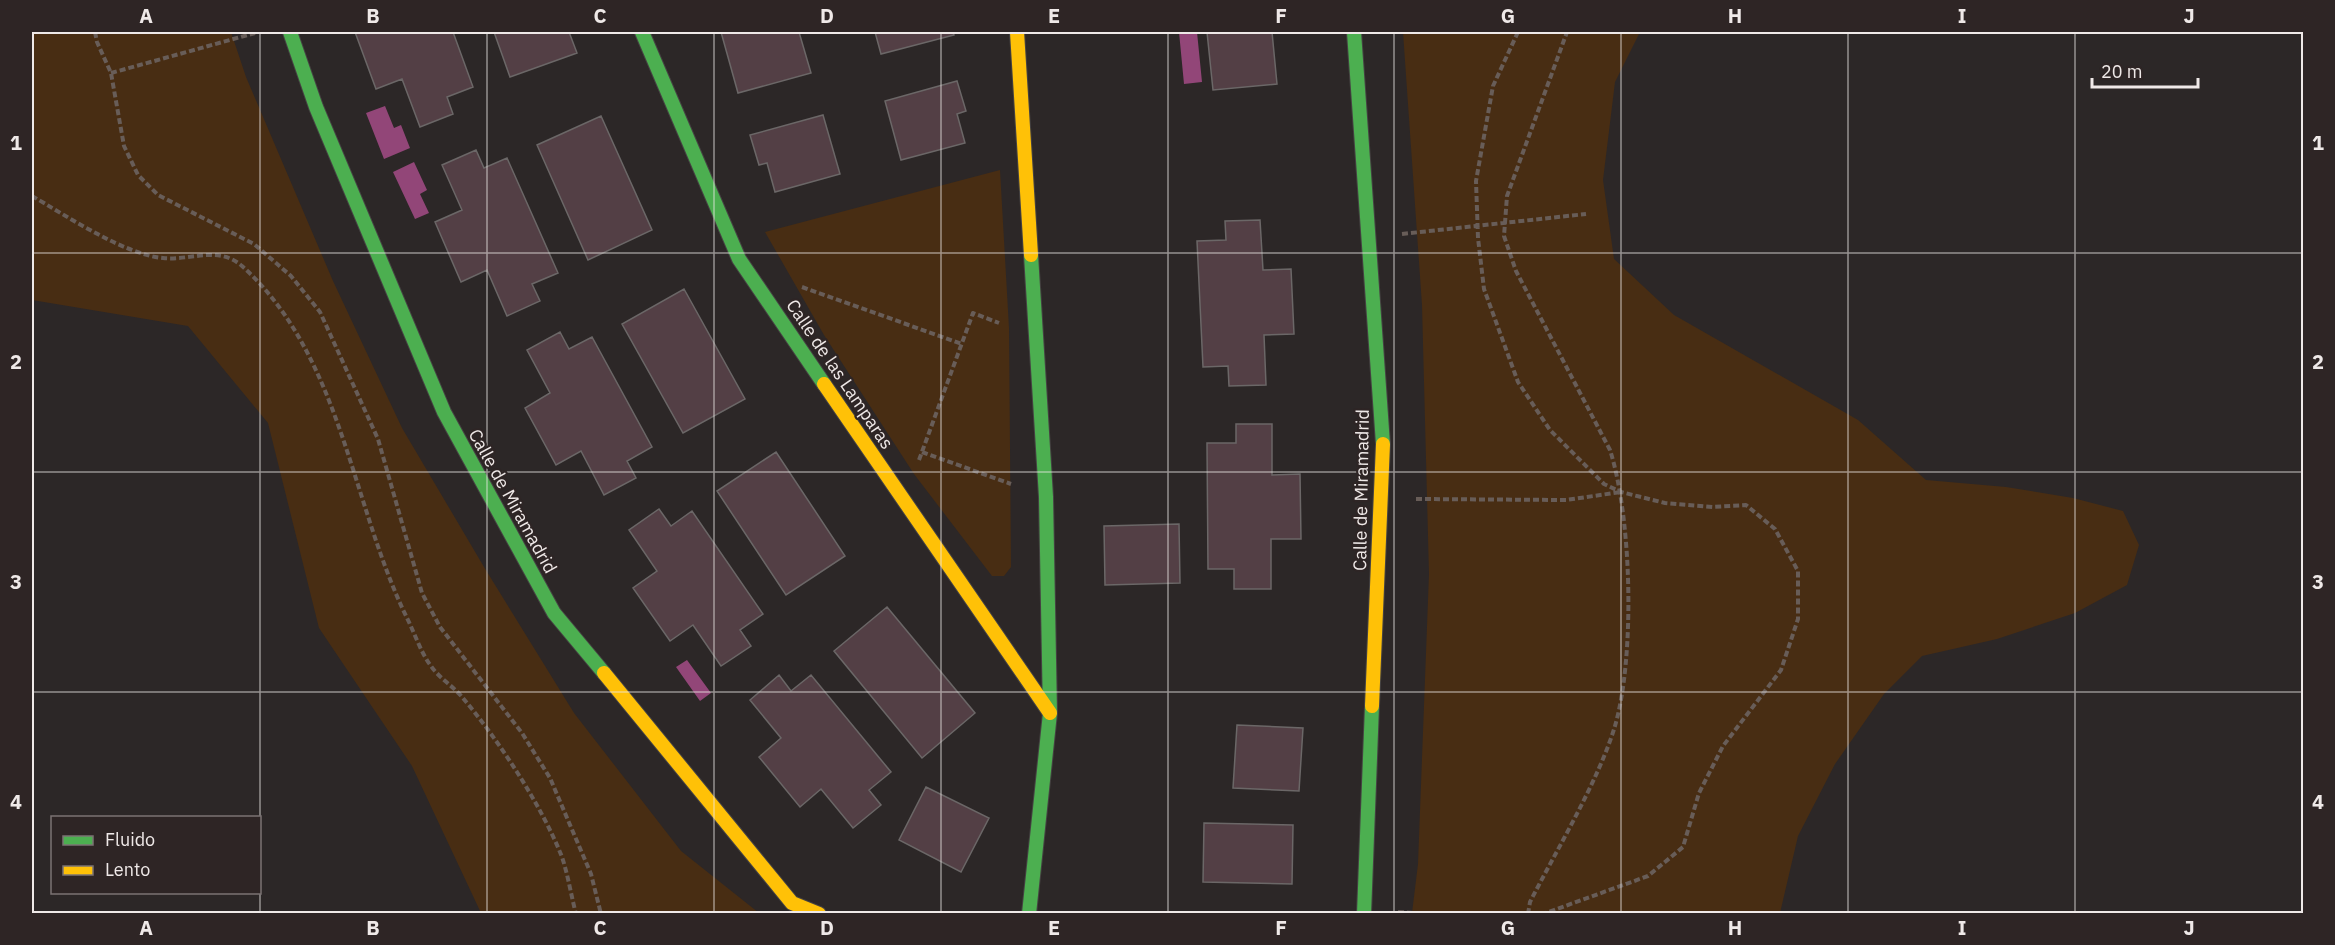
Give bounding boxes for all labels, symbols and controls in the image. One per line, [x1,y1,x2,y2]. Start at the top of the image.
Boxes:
text: A [139,2,153,29]
text: B [366,2,380,29]
text: C [593,2,607,29]
text: D [820,2,834,29]
text: E [1048,2,1060,29]
text: F [1275,2,1287,29]
text: G [1501,2,1515,29]
text: H [1728,2,1742,29]
text: I [1958,2,1966,29]
text: J [2183,2,2195,29]
scale bar [2092,51,2198,89]
text: 20 m [2101,60,2143,83]
text: 1 [10,129,22,156]
text: 1 [2312,129,2324,156]
street label: Calle de las Lamparas [781,295,899,453]
text: 2 [10,348,22,375]
text: 2 [2312,348,2324,375]
street label: Calle de Miramadrid [1348,409,1374,571]
street label: Calle de Miramadrid [464,425,562,577]
text: 3 [10,568,22,595]
text: 3 [2312,568,2324,595]
text: 4 [10,788,22,815]
text: 4 [2312,788,2324,815]
legend [51,816,261,894]
text: Fluido [105,828,155,851]
text: Lento [105,858,150,881]
text: A [139,914,153,941]
text: B [366,914,380,941]
text: C [593,914,607,941]
text: D [820,914,834,941]
text: E [1048,914,1060,941]
text: F [1275,914,1287,941]
text: G [1501,914,1515,941]
text: H [1728,914,1742,941]
text: I [1958,914,1966,941]
text: J [2183,914,2195,941]

